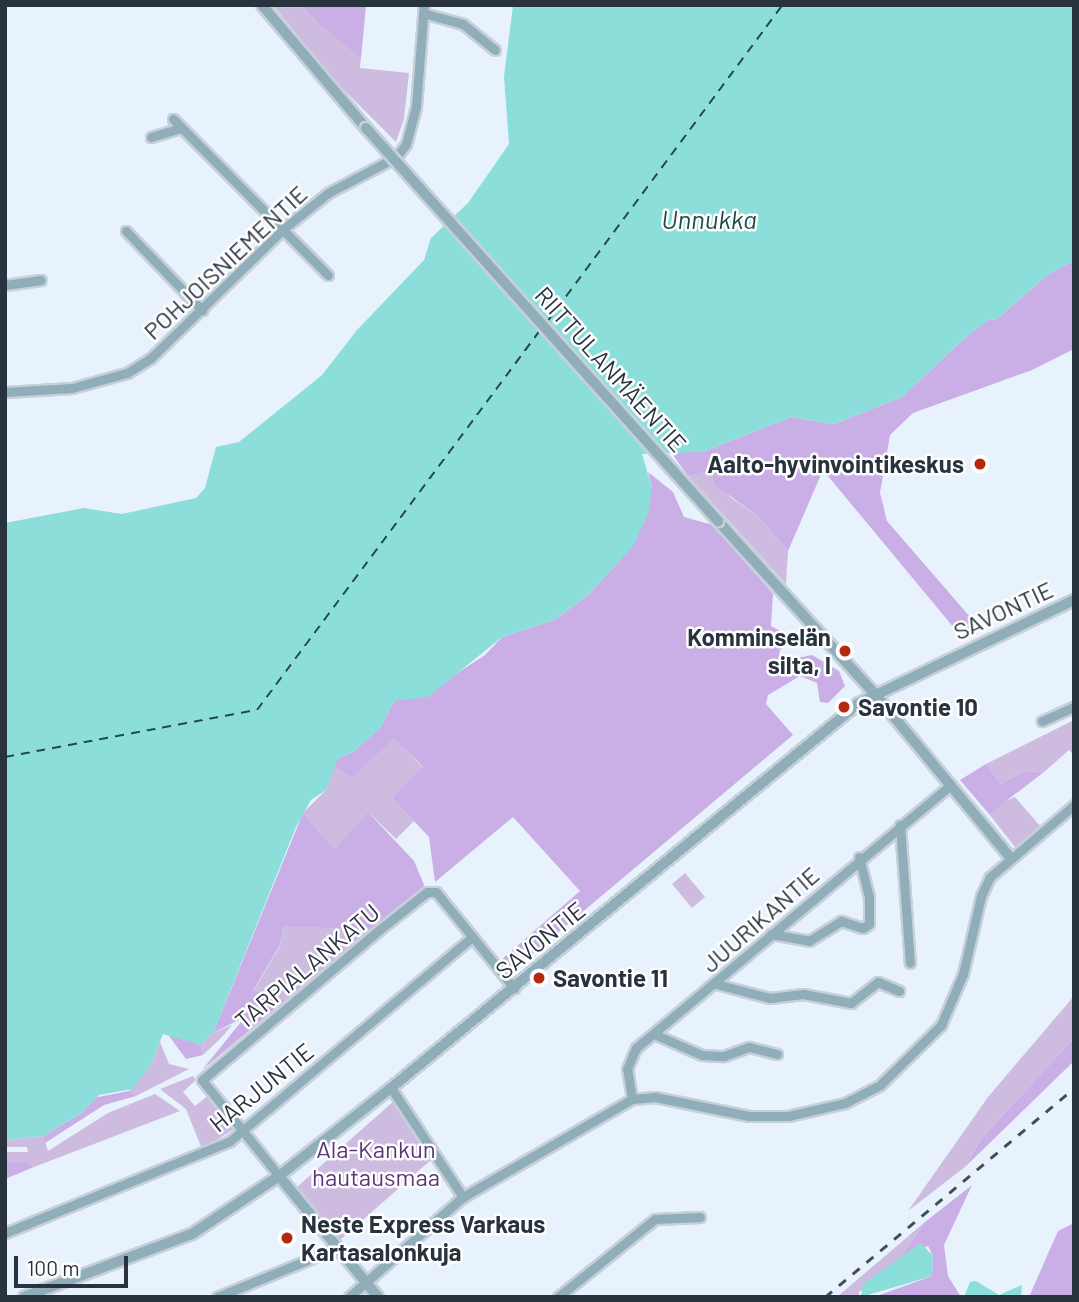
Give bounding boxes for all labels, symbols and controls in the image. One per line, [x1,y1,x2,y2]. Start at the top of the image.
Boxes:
street label: POHJOISNIEMENTIE [137,179,313,345]
water label: Unnukka [661,203,757,235]
street label: RIITTULANMÄENTIE [529,280,693,458]
place label: Aalto-hyvinvointikeskus [707,450,964,478]
marker: Aalto-hyvinvointikeskus [970,454,990,474]
street label: SAVONTIE [949,574,1057,646]
place label: Komminselän silta, I [687,623,831,679]
marker: Komminselän silta, I [837,643,853,659]
place label: Savontie 10 [858,693,978,721]
marker: Savontie 10 [836,699,852,715]
street label: JUURIKANTIE [695,860,825,978]
street label: SAVONTIE [490,895,590,985]
street label: TARPIALANKATU [229,897,385,1035]
place label: Savontie 11 [553,964,668,992]
marker: Savontie 11 [531,970,547,986]
street label: HARJUNTIE [203,1036,319,1138]
park label: Ala-Kankun hautausmaa [312,1135,440,1191]
place label: Neste Express Varkaus Kartasalonkuja [301,1210,545,1266]
marker: Neste Express Varkaus Kartasalonkuja [279,1230,295,1246]
scale bar [18,1242,131,1286]
text: 100 m [27,1255,80,1280]

